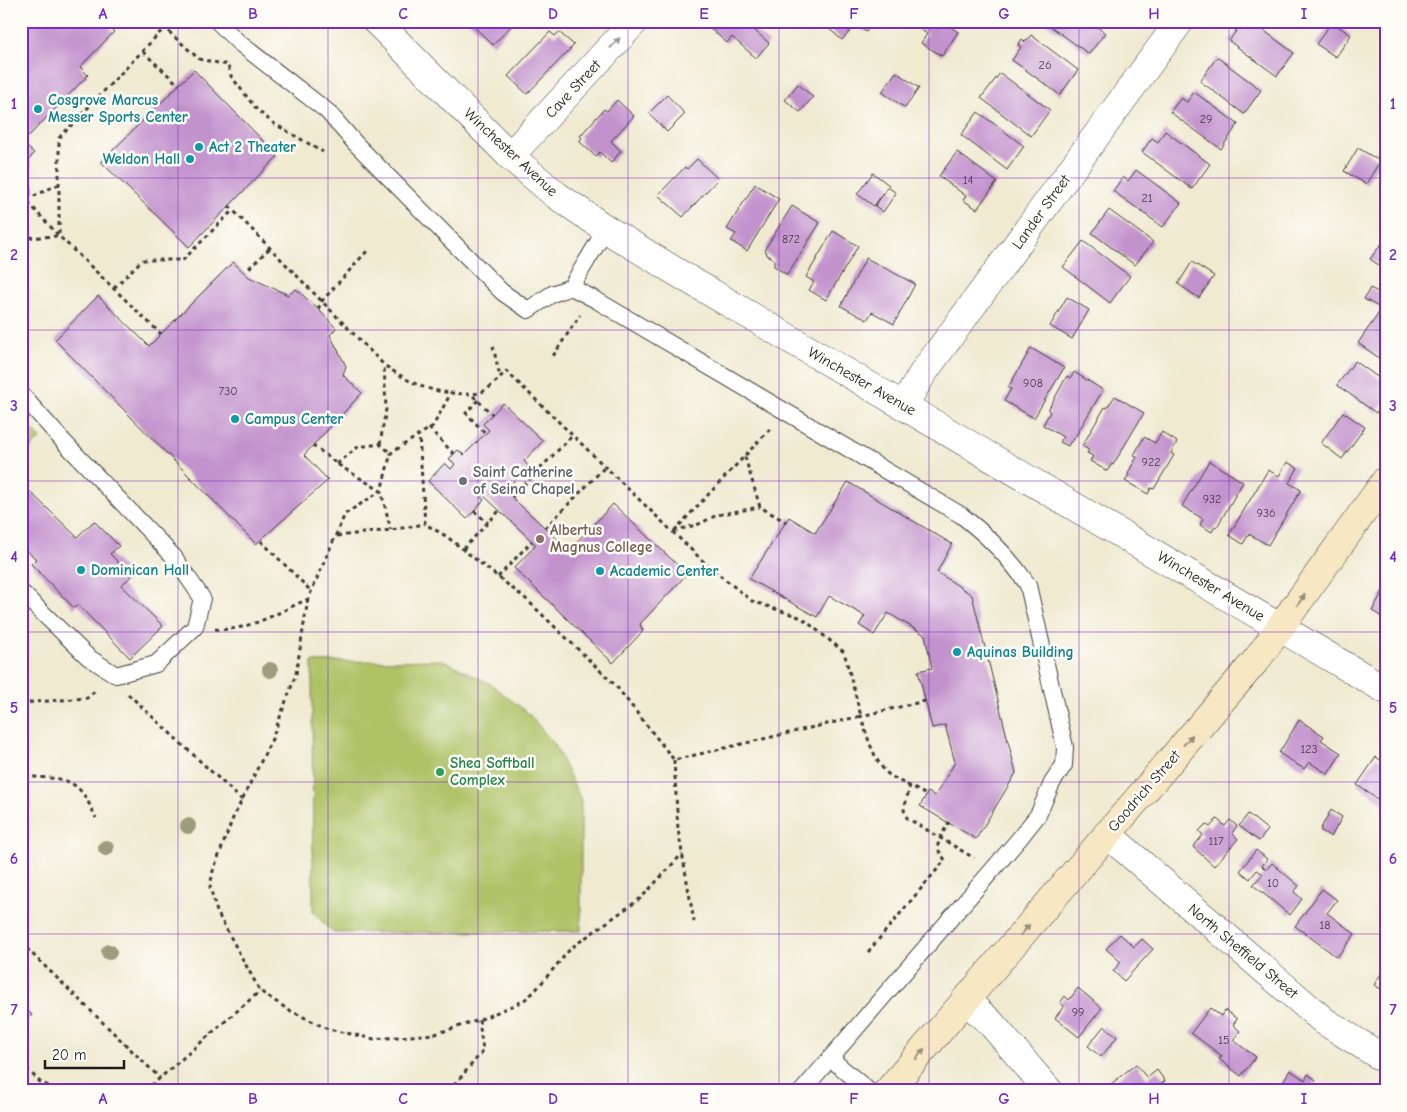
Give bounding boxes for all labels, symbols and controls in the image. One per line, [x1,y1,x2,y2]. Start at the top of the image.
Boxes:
text: A [99,5,108,23]
text: B [248,5,258,23]
text: C [398,5,408,23]
text: D [548,5,558,23]
text: E [699,5,709,23]
text: F [849,5,859,23]
text: G [998,5,1010,23]
text: H [1148,5,1160,23]
text: I [1301,5,1307,23]
one-way arrow [609,38,621,50]
street label: Cave Street [542,56,605,122]
house number: 26 [1039,58,1051,72]
place label: Cosgrove Marcus Messer Sports Center [48,91,188,126]
text: 1 [11,95,17,113]
text: 1 [1390,95,1396,113]
marker: Cosgrove Marcus Messer Sports Center [32,103,44,115]
street label: Winchester Avenue [460,104,562,200]
house number: 29 [1200,112,1212,126]
place label: Act 2 Theater [209,138,296,156]
marker: Act 2 Theater [193,141,205,153]
place label: Weldon Hall [103,150,180,168]
marker: Weldon Hall [184,153,196,165]
street label: Lander Street [1008,171,1074,253]
house number: 14 [963,173,973,187]
house number: 21 [1141,191,1153,205]
house number: 872 [782,232,800,246]
text: 2 [10,246,18,264]
text: 2 [1389,246,1397,264]
street label: Winchester Avenue [805,343,920,419]
house number: 908 [1023,376,1043,390]
house number: 730 [218,384,238,398]
text: 3 [10,397,18,415]
text: 3 [1389,397,1397,415]
place label: Campus Center [245,410,343,428]
marker: Campus Center [229,413,241,425]
house number: 922 [1142,455,1160,469]
place label: Saint Catherine of Seina Chapel [473,463,574,498]
marker: Saint Catherine of Seina Chapel [457,475,469,487]
house number: 932 [1203,492,1221,506]
house number: 936 [1257,506,1275,520]
place label: Albertus Magnus College [550,521,652,556]
marker: Albertus Magnus College [534,533,546,545]
street label: Winchester Avenue [1154,547,1268,625]
text: 4 [10,548,18,566]
text: 4 [1389,548,1397,566]
place label: Dominican Hall [91,561,189,579]
place label: Academic Center [610,562,719,580]
marker: Dominican Hall [75,564,87,576]
marker: Academic Center [594,565,606,577]
one-way arrow [1296,593,1306,607]
place label: Aquinas Building [967,643,1074,661]
marker: Aquinas Building [951,646,963,658]
text: 5 [10,699,18,717]
text: 5 [1389,699,1397,717]
one-way arrow [1182,733,1193,746]
house number: 123 [1300,742,1318,756]
street label: Goodrich Street [1104,746,1185,835]
place label: Shea Softball Complex [450,754,535,789]
marker: Shea Softball Complex [434,766,446,778]
house number: 117 [1208,834,1224,848]
text: 6 [10,850,18,868]
text: 6 [1389,850,1397,868]
house number: 10 [1267,876,1279,890]
street label: North Sheffield Street [1184,900,1302,1003]
house number: 18 [1320,918,1330,932]
one-way arrow [1020,923,1031,936]
text: 7 [10,1001,18,1019]
text: 7 [1389,1001,1397,1019]
house number: 99 [1072,1005,1084,1019]
house number: 15 [1218,1033,1230,1047]
scale bar [45,1037,124,1069]
text: 20 m [52,1046,86,1064]
one-way arrow [914,1048,926,1060]
text: A [99,1090,108,1108]
text: B [248,1090,258,1108]
text: C [398,1090,408,1108]
text: D [548,1090,558,1108]
text: E [699,1090,709,1108]
text: F [849,1090,859,1108]
text: G [998,1090,1010,1108]
text: H [1148,1090,1160,1108]
text: I [1301,1090,1307,1108]

